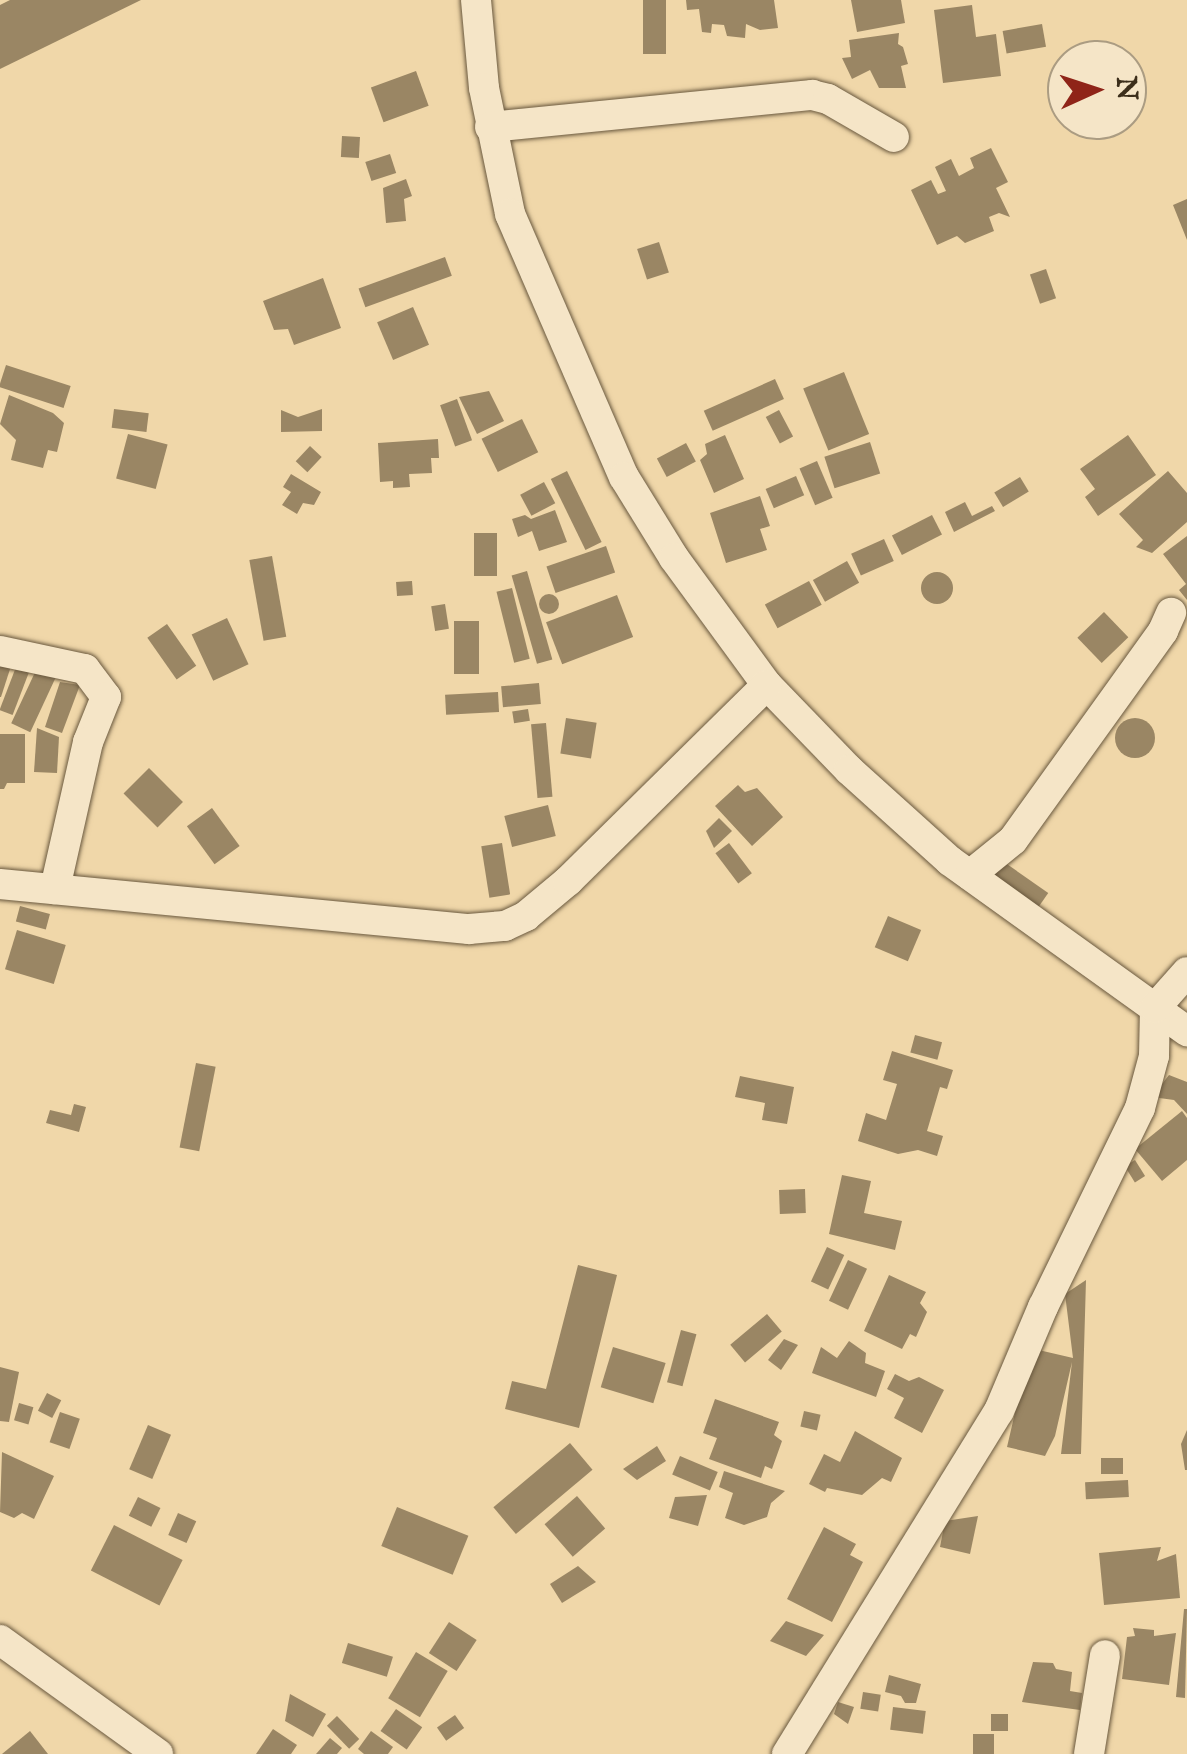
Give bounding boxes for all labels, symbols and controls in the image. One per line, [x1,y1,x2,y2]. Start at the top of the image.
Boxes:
north arrow [1047,40,1147,140]
text: N [1107,75,1144,102]

